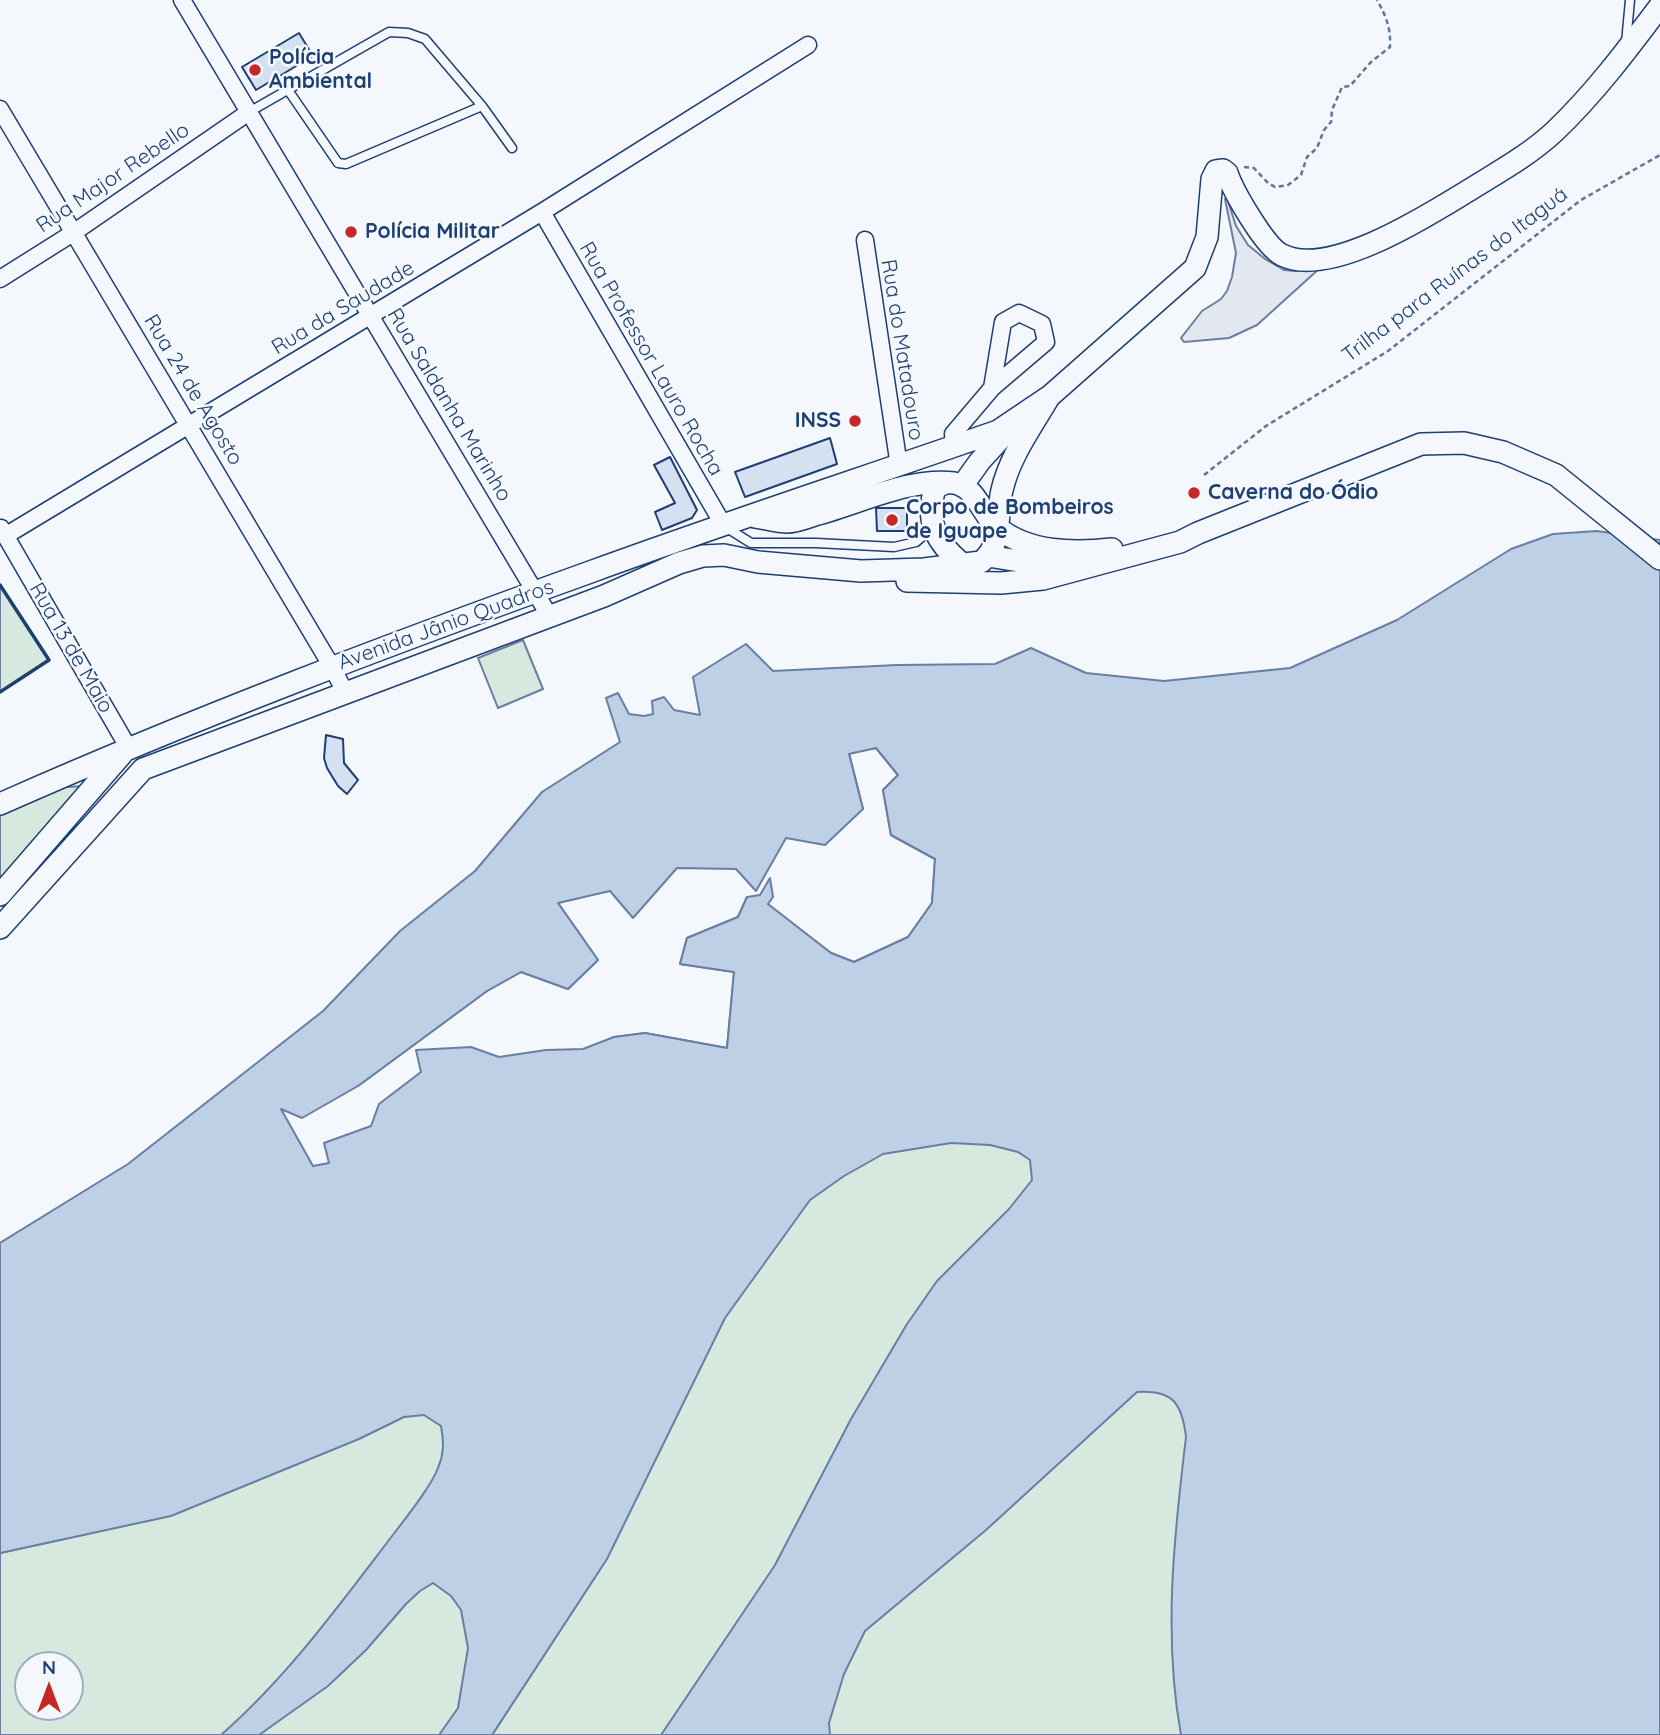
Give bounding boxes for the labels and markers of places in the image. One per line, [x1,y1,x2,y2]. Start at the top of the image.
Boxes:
place label: Polícia Ambiental [269,45,372,95]
marker: Polícia Ambiental [247,62,263,78]
place label: Polícia Militar [365,219,500,245]
marker: Polícia Militar [343,224,359,240]
place label: INSS [795,408,841,434]
marker: INSS [847,413,863,429]
place label: Caverna do Ódio [1208,480,1378,506]
marker: Caverna do Ódio [1186,485,1202,501]
place label: Corpo de Bombeiros de Iguape [906,495,1114,545]
marker: Corpo de Bombeiros de Iguape [884,512,900,528]

